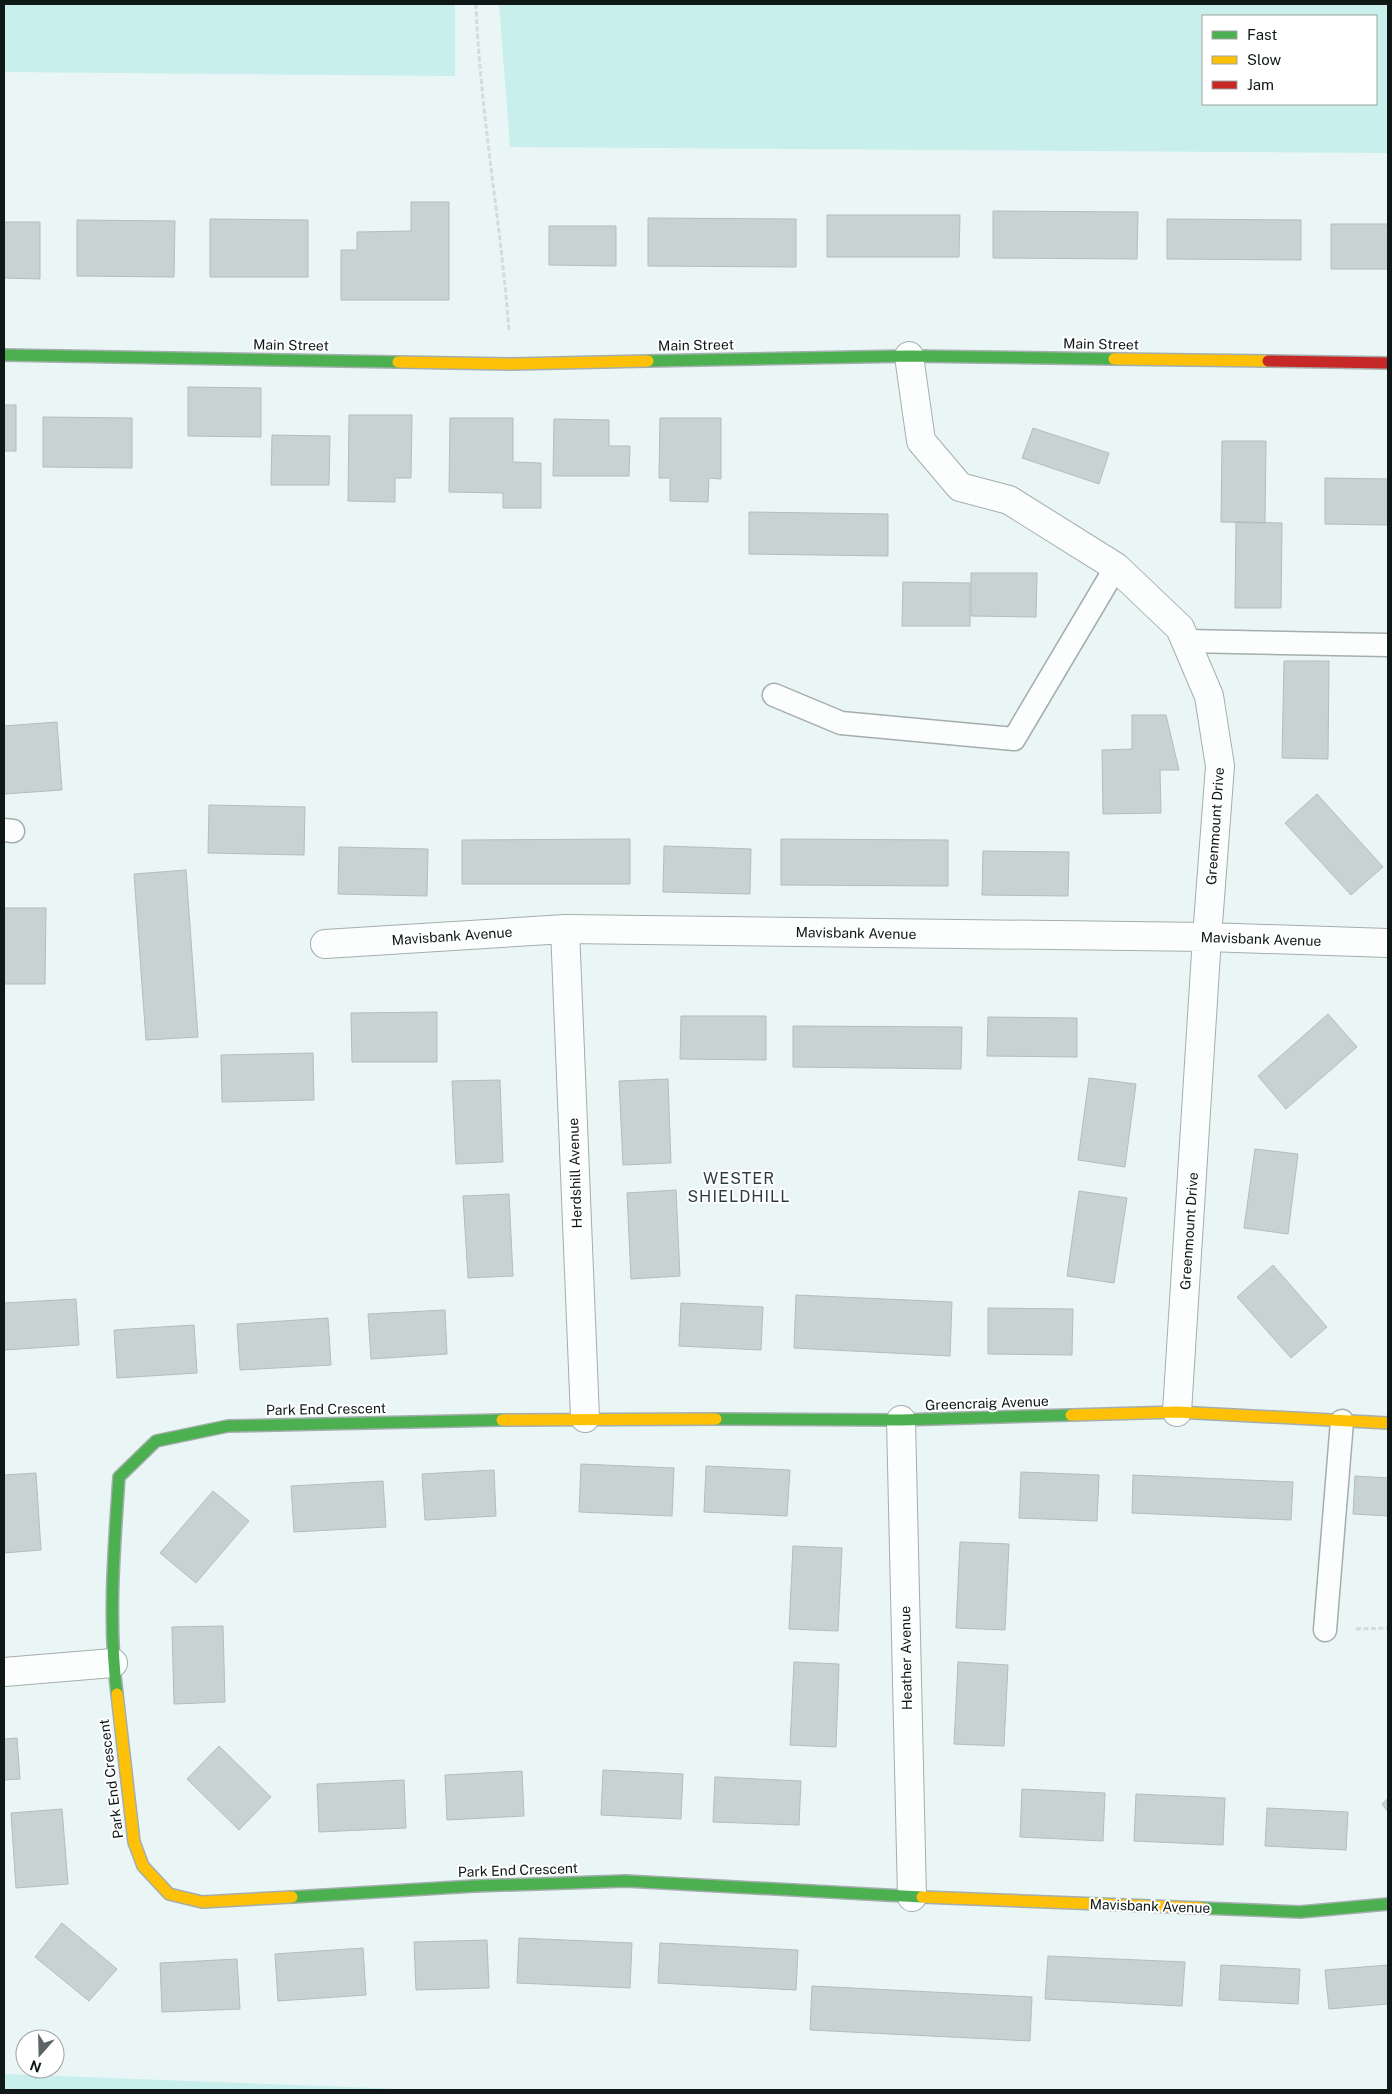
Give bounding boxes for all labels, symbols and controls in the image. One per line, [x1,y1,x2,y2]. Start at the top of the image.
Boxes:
legend [1202,15,1377,105]
text: Fast [1247,26,1277,43]
text: Slow [1247,51,1282,68]
text: Jam [1247,76,1274,93]
street label: Main Street [1063,335,1139,353]
street label: Main Street [253,336,329,354]
street label: Main Street [658,336,734,354]
street label: Greenmount Drive [1203,767,1227,885]
street label: Mavisbank Avenue [391,924,513,948]
street label: Mavisbank Avenue [795,924,917,942]
street label: Mavisbank Avenue [1200,929,1322,949]
street label: Herdshill Avenue [565,1117,585,1229]
district label: WESTER SHIELDHILL [687,1169,791,1206]
street label: Greenmount Drive [1177,1172,1201,1290]
street label: Greencraig Avenue [925,1393,1049,1413]
street label: Park End Crescent [266,1400,386,1418]
street label: Heather Avenue [897,1606,915,1710]
street label: Park End Crescent [96,1718,126,1840]
street label: Park End Crescent [458,1860,578,1880]
street label: Mavisbank Avenue [1089,1896,1211,1916]
north arrow [15,2029,65,2079]
text: N [28,2057,43,2076]

